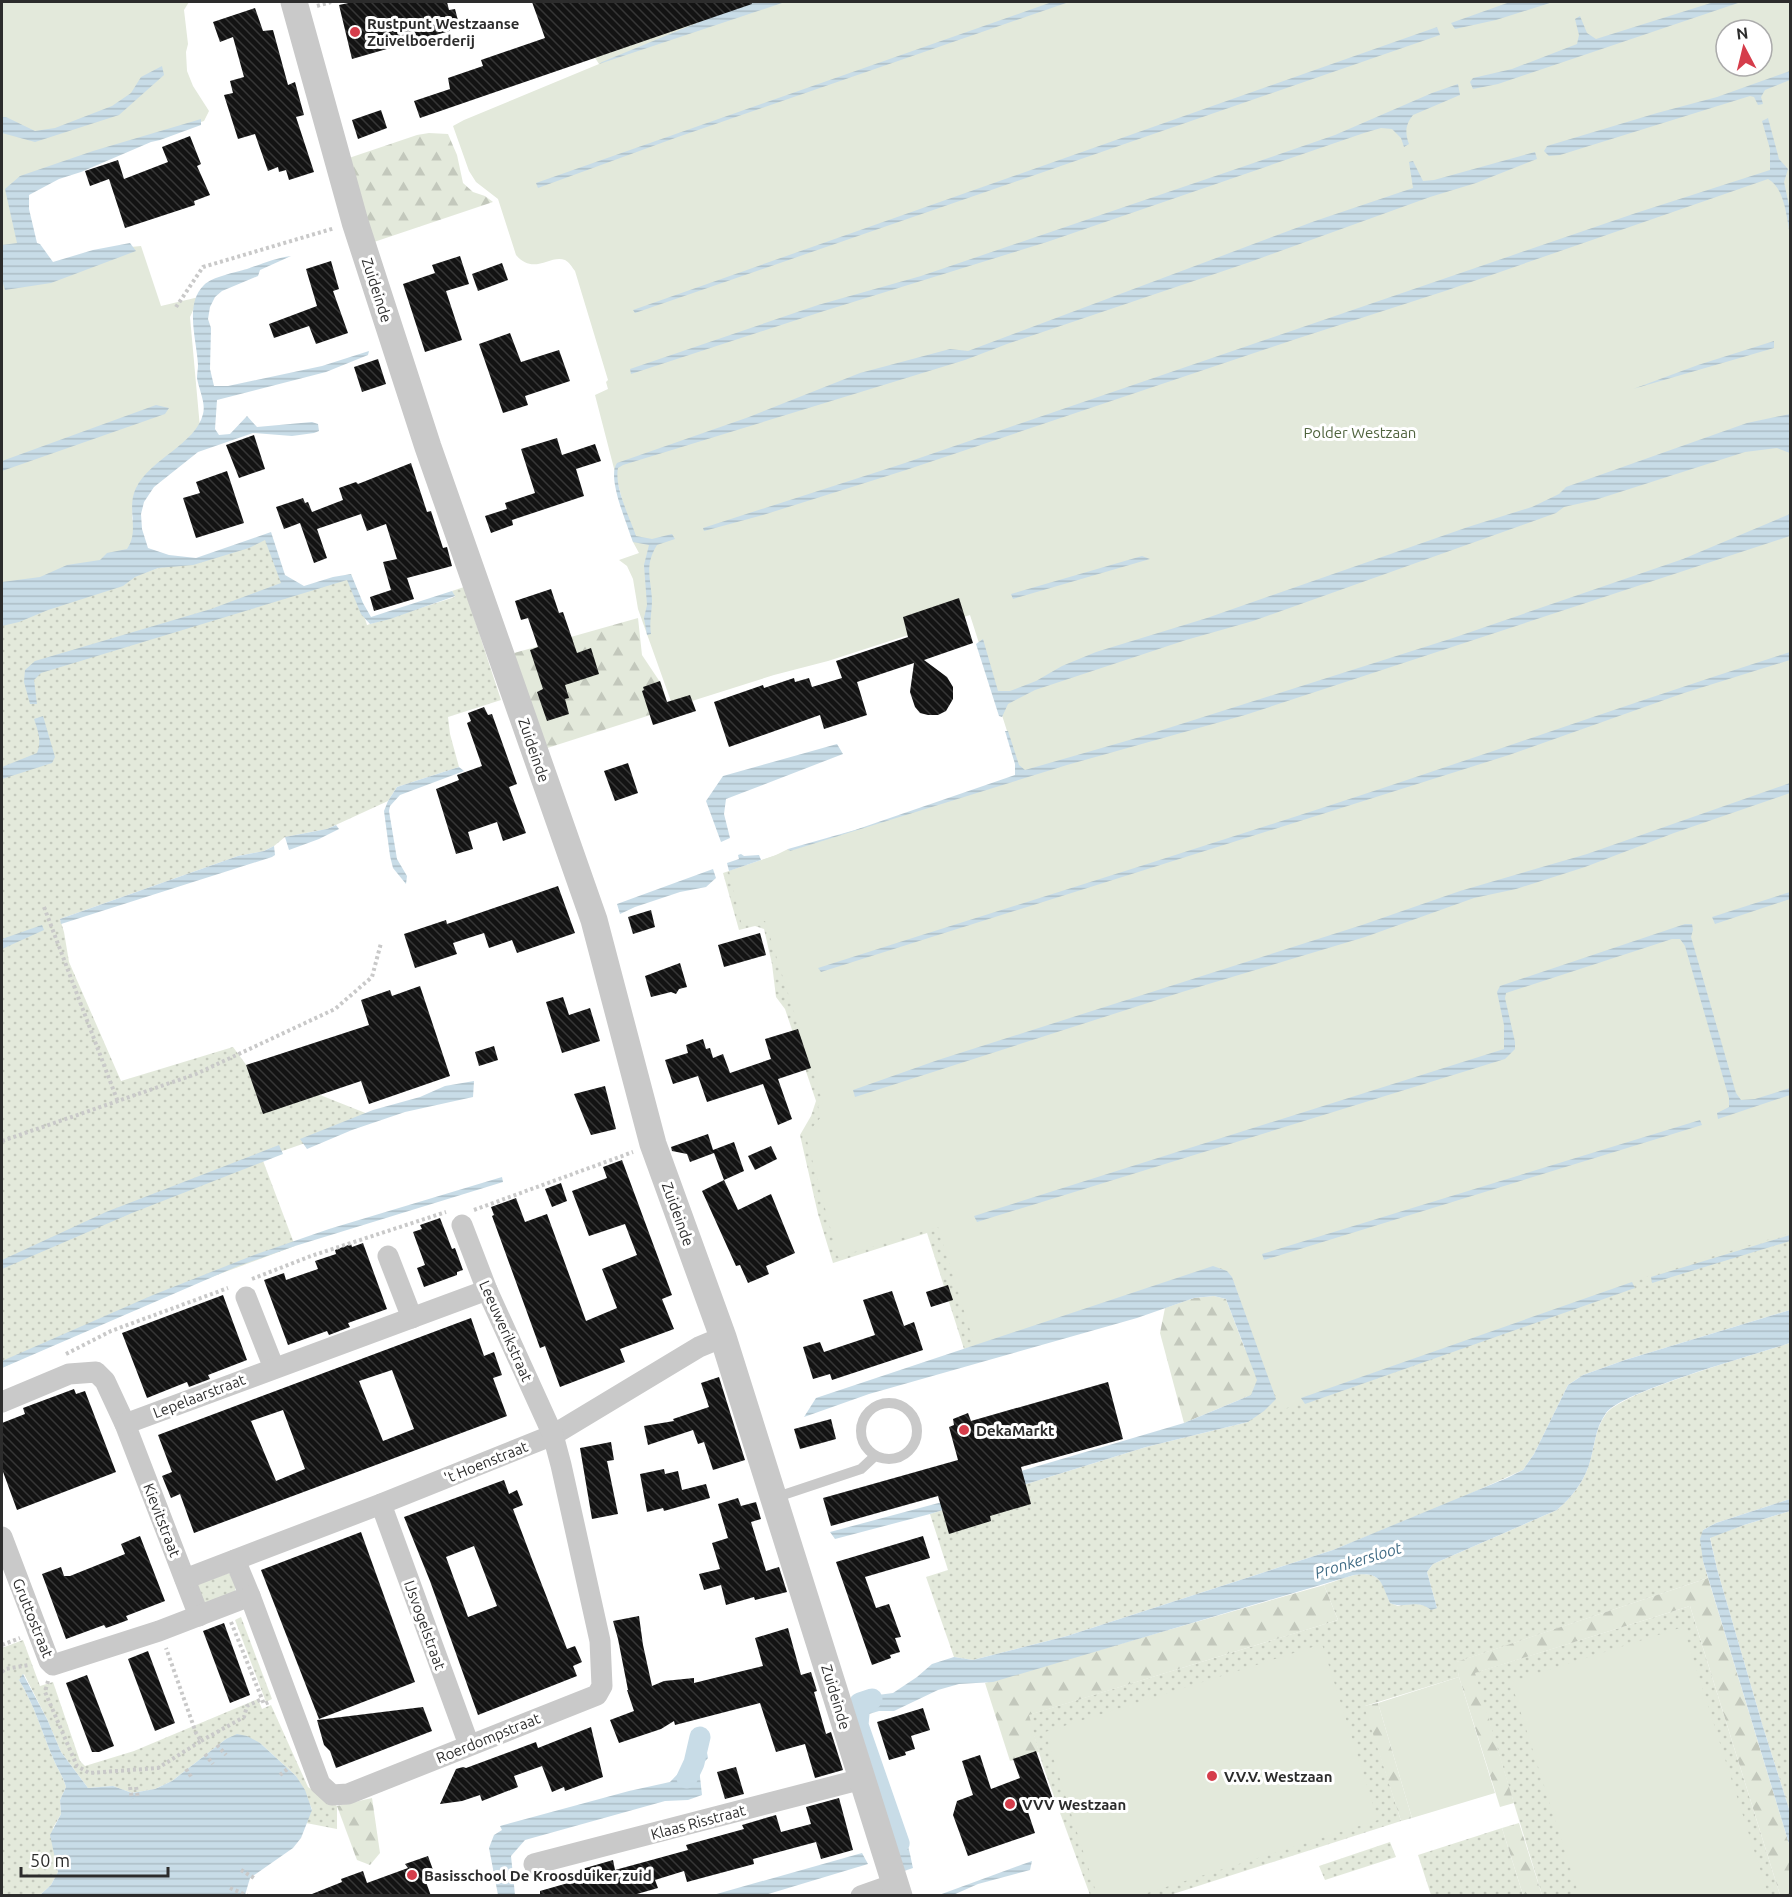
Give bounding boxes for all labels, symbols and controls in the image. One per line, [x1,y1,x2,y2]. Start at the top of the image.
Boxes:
place label: Rustpunt Westzaanse Zuivelboerderij [367,15,519,49]
north arrow [1714,18,1774,78]
text: N [1735,23,1749,43]
marker: Rustpunt Westzaanse Zuivelboerderij [348,25,362,39]
street label: Zuideinde [359,256,395,324]
park label: Polder Westzaan [1304,424,1416,441]
street label: Zuideinde [515,716,553,784]
street label: Zuideinde [659,1180,697,1248]
street label: Leeuwerikstraat [476,1278,536,1384]
street label: Lepelaarstraat [150,1371,248,1421]
place label: DekaMarkt [976,1422,1055,1439]
marker: DekaMarkt [957,1423,971,1437]
street label: 't Hoenstraat [442,1438,530,1486]
street label: Kievitstraat [140,1481,184,1559]
water label: Pronkersloot [1312,1538,1404,1582]
street label: Gruttostraat [9,1576,57,1660]
street label: IJsvogelstraat [401,1578,449,1672]
street label: Zuideinde [818,1663,854,1731]
street label: Roerdompstraat [433,1709,543,1767]
place label: V.V.V. Westzaan [1224,1768,1332,1785]
marker: V.V.V. Westzaan [1205,1769,1219,1783]
place label: VVV Westzaan [1022,1796,1126,1813]
marker: VVV Westzaan [1003,1797,1017,1811]
street label: Klaas Risstraat [649,1801,747,1843]
scale bar [21,1840,168,1878]
text: 50 m [30,1850,70,1870]
place label: Basisschool De Kroosduiker zuid [424,1867,652,1884]
marker: Basisschool De Kroosduiker zuid [405,1868,419,1882]

